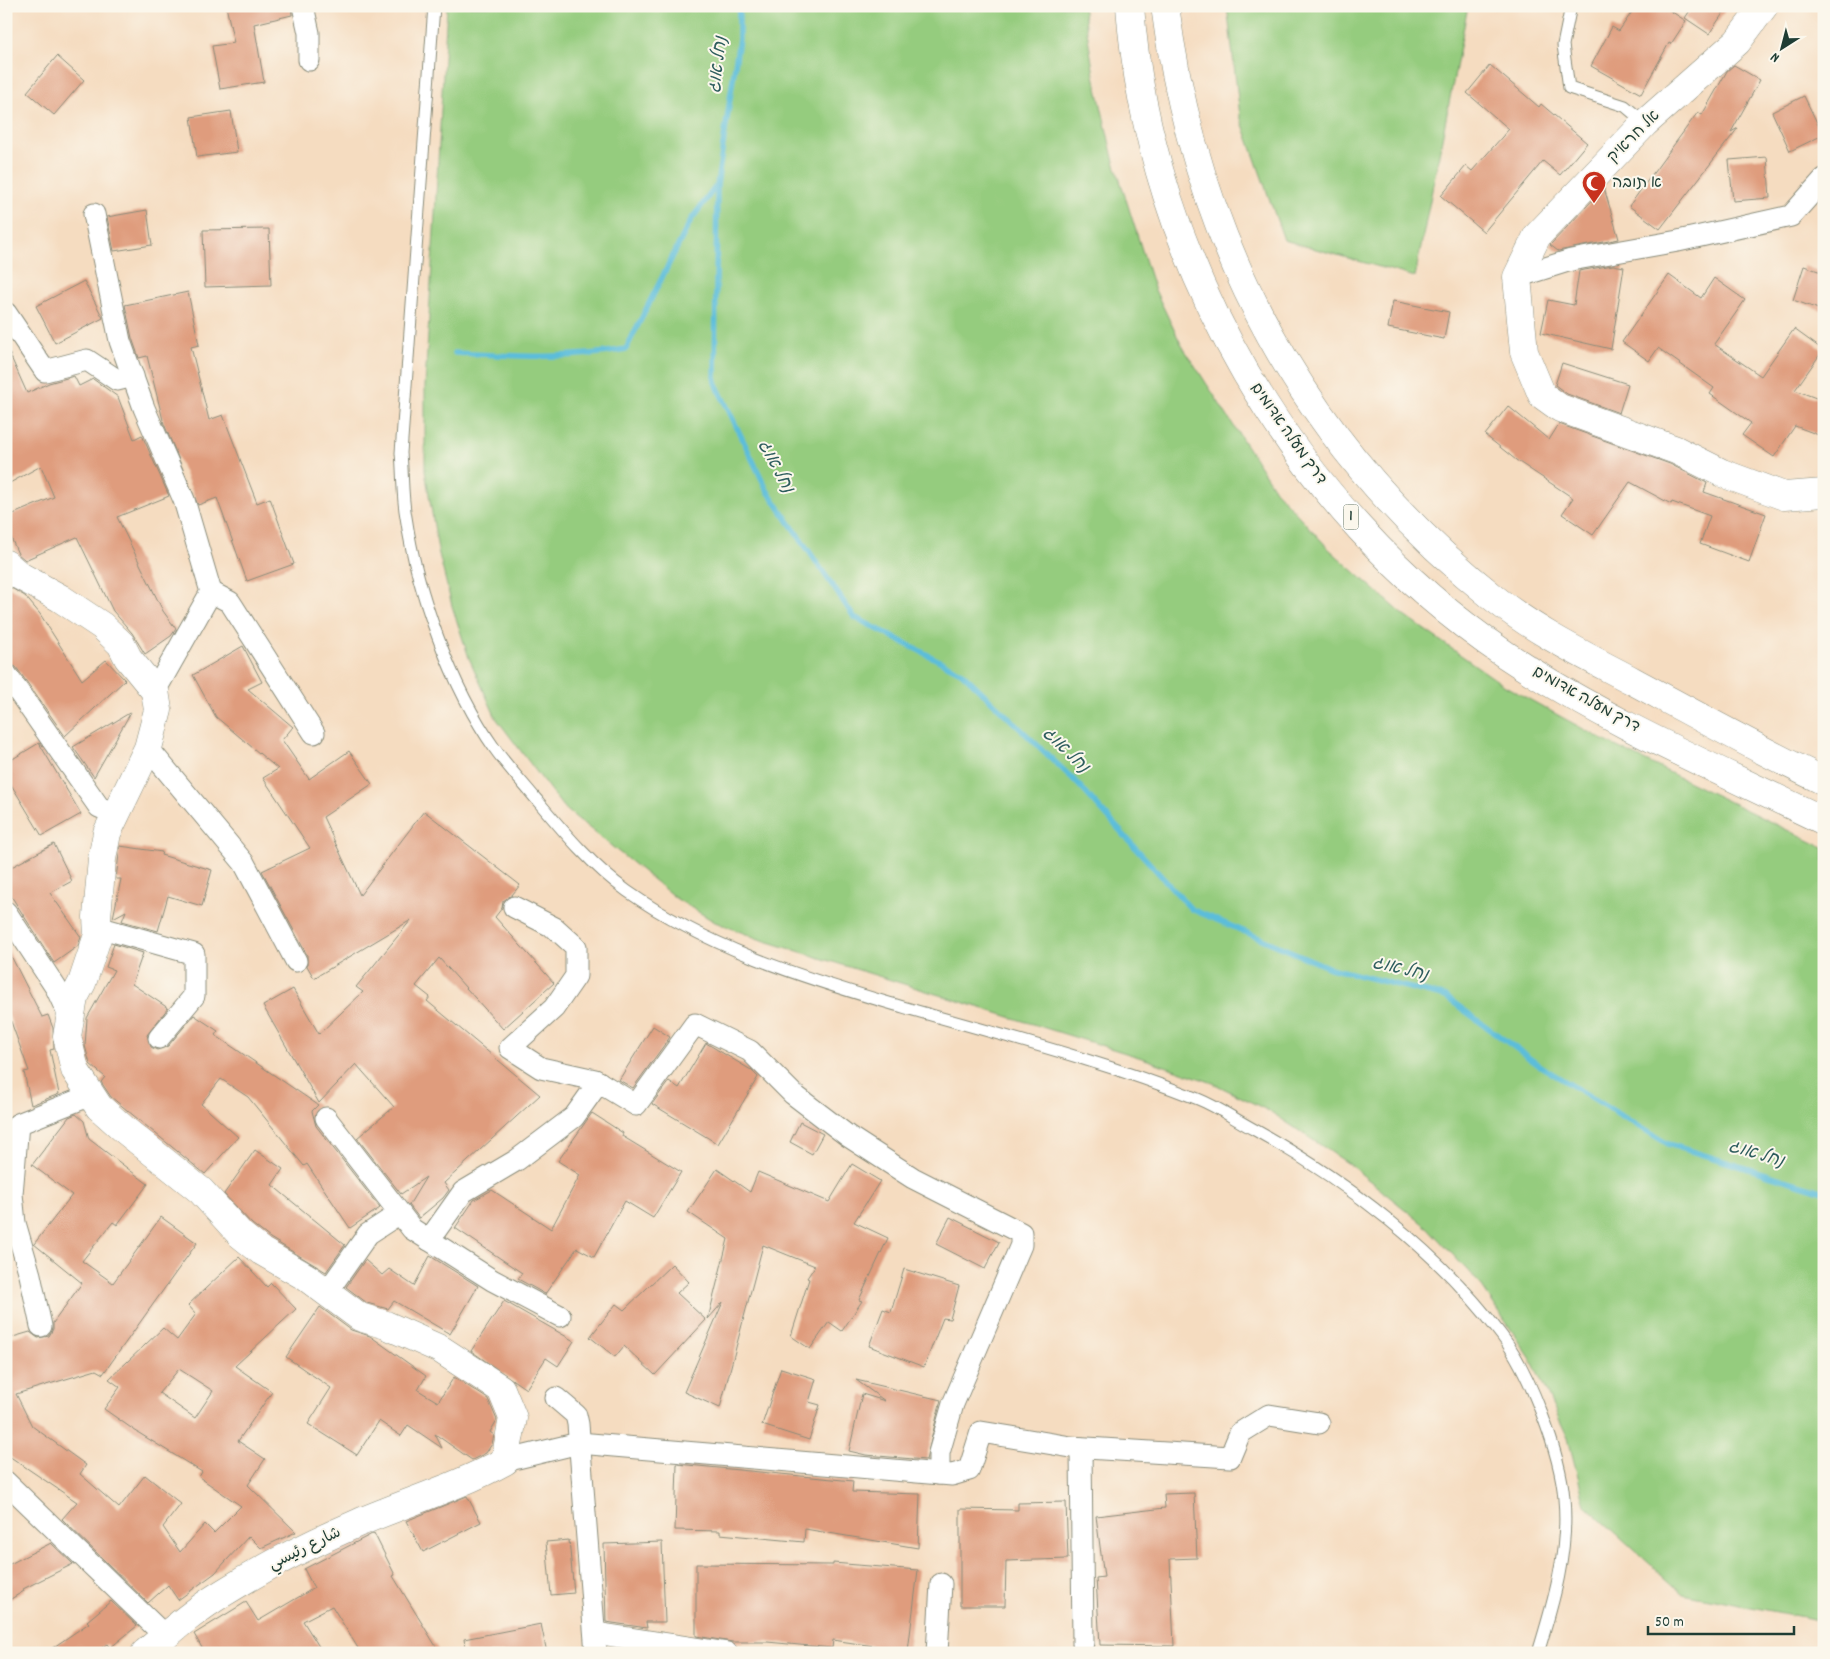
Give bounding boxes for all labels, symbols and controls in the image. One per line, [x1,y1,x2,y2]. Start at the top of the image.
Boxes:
north arrow [1758,22,1808,72]
water label: נחל אוג [703,34,735,95]
text: N [1767,47,1784,67]
street label: אל חראיק [1602,105,1666,169]
mosque icon: א תובה [1581,170,1607,204]
place label: א תובה [1612,172,1662,195]
street label: דרך מעלה אדומים [1244,378,1332,490]
water label: נחל אוג [751,436,800,499]
road number: 1 [1344,504,1358,530]
street label: דרך מעלה אדומים [1528,661,1644,739]
water label: נחל אוג [1036,722,1095,781]
water label: נחל אוג [1369,951,1432,989]
water label: נחל אוג [1725,1135,1788,1176]
street label: شارع رئيسي [265,1522,346,1577]
scale bar [1648,1604,1794,1636]
text: 50 m [1655,1612,1684,1634]

